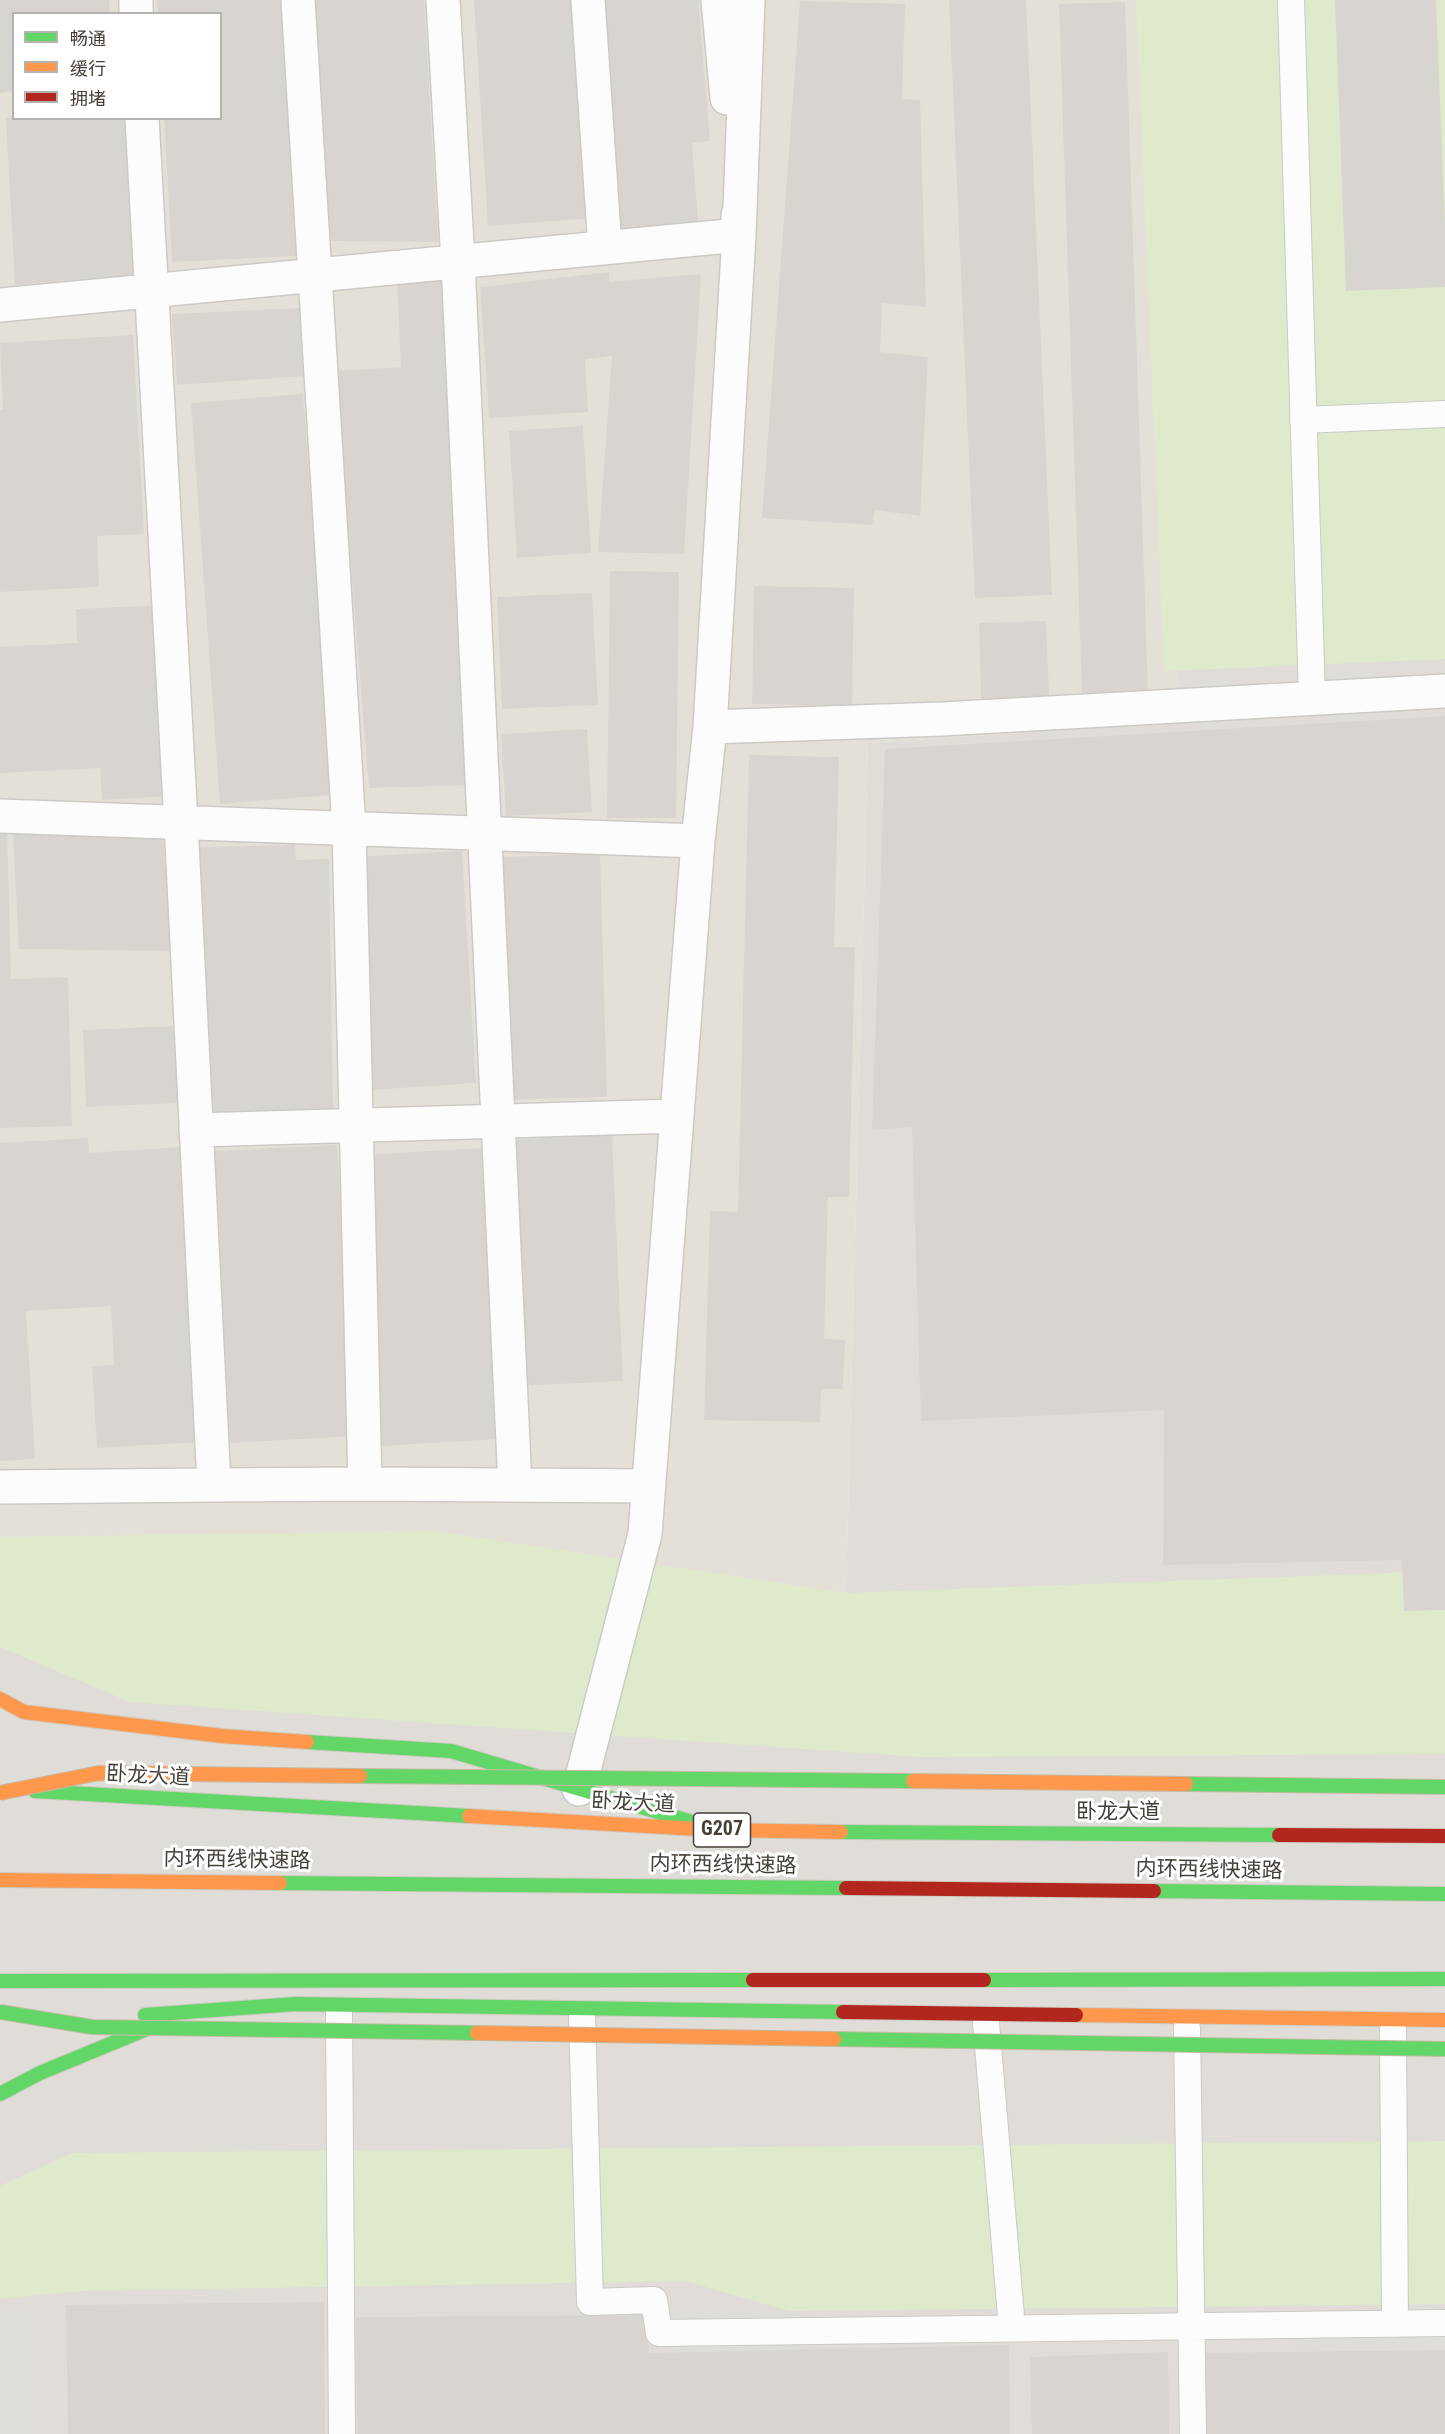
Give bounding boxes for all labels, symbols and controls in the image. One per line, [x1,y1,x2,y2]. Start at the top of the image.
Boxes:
legend [12,12,222,120]
text: 畅通 [70,28,106,49]
text: 缓行 [70,58,106,79]
text: 拥堵 [70,88,106,109]
street label: 卧龙大道 [105,1762,191,1792]
street label: 卧龙大道 [590,1789,676,1819]
street label: 卧龙大道 [1076,1800,1160,1826]
road number: G207 [694,1813,750,1847]
street label: 内环西线快速路 [163,1847,311,1875]
street label: 内环西线快速路 [649,1852,797,1880]
street label: 内环西线快速路 [1135,1857,1283,1885]

